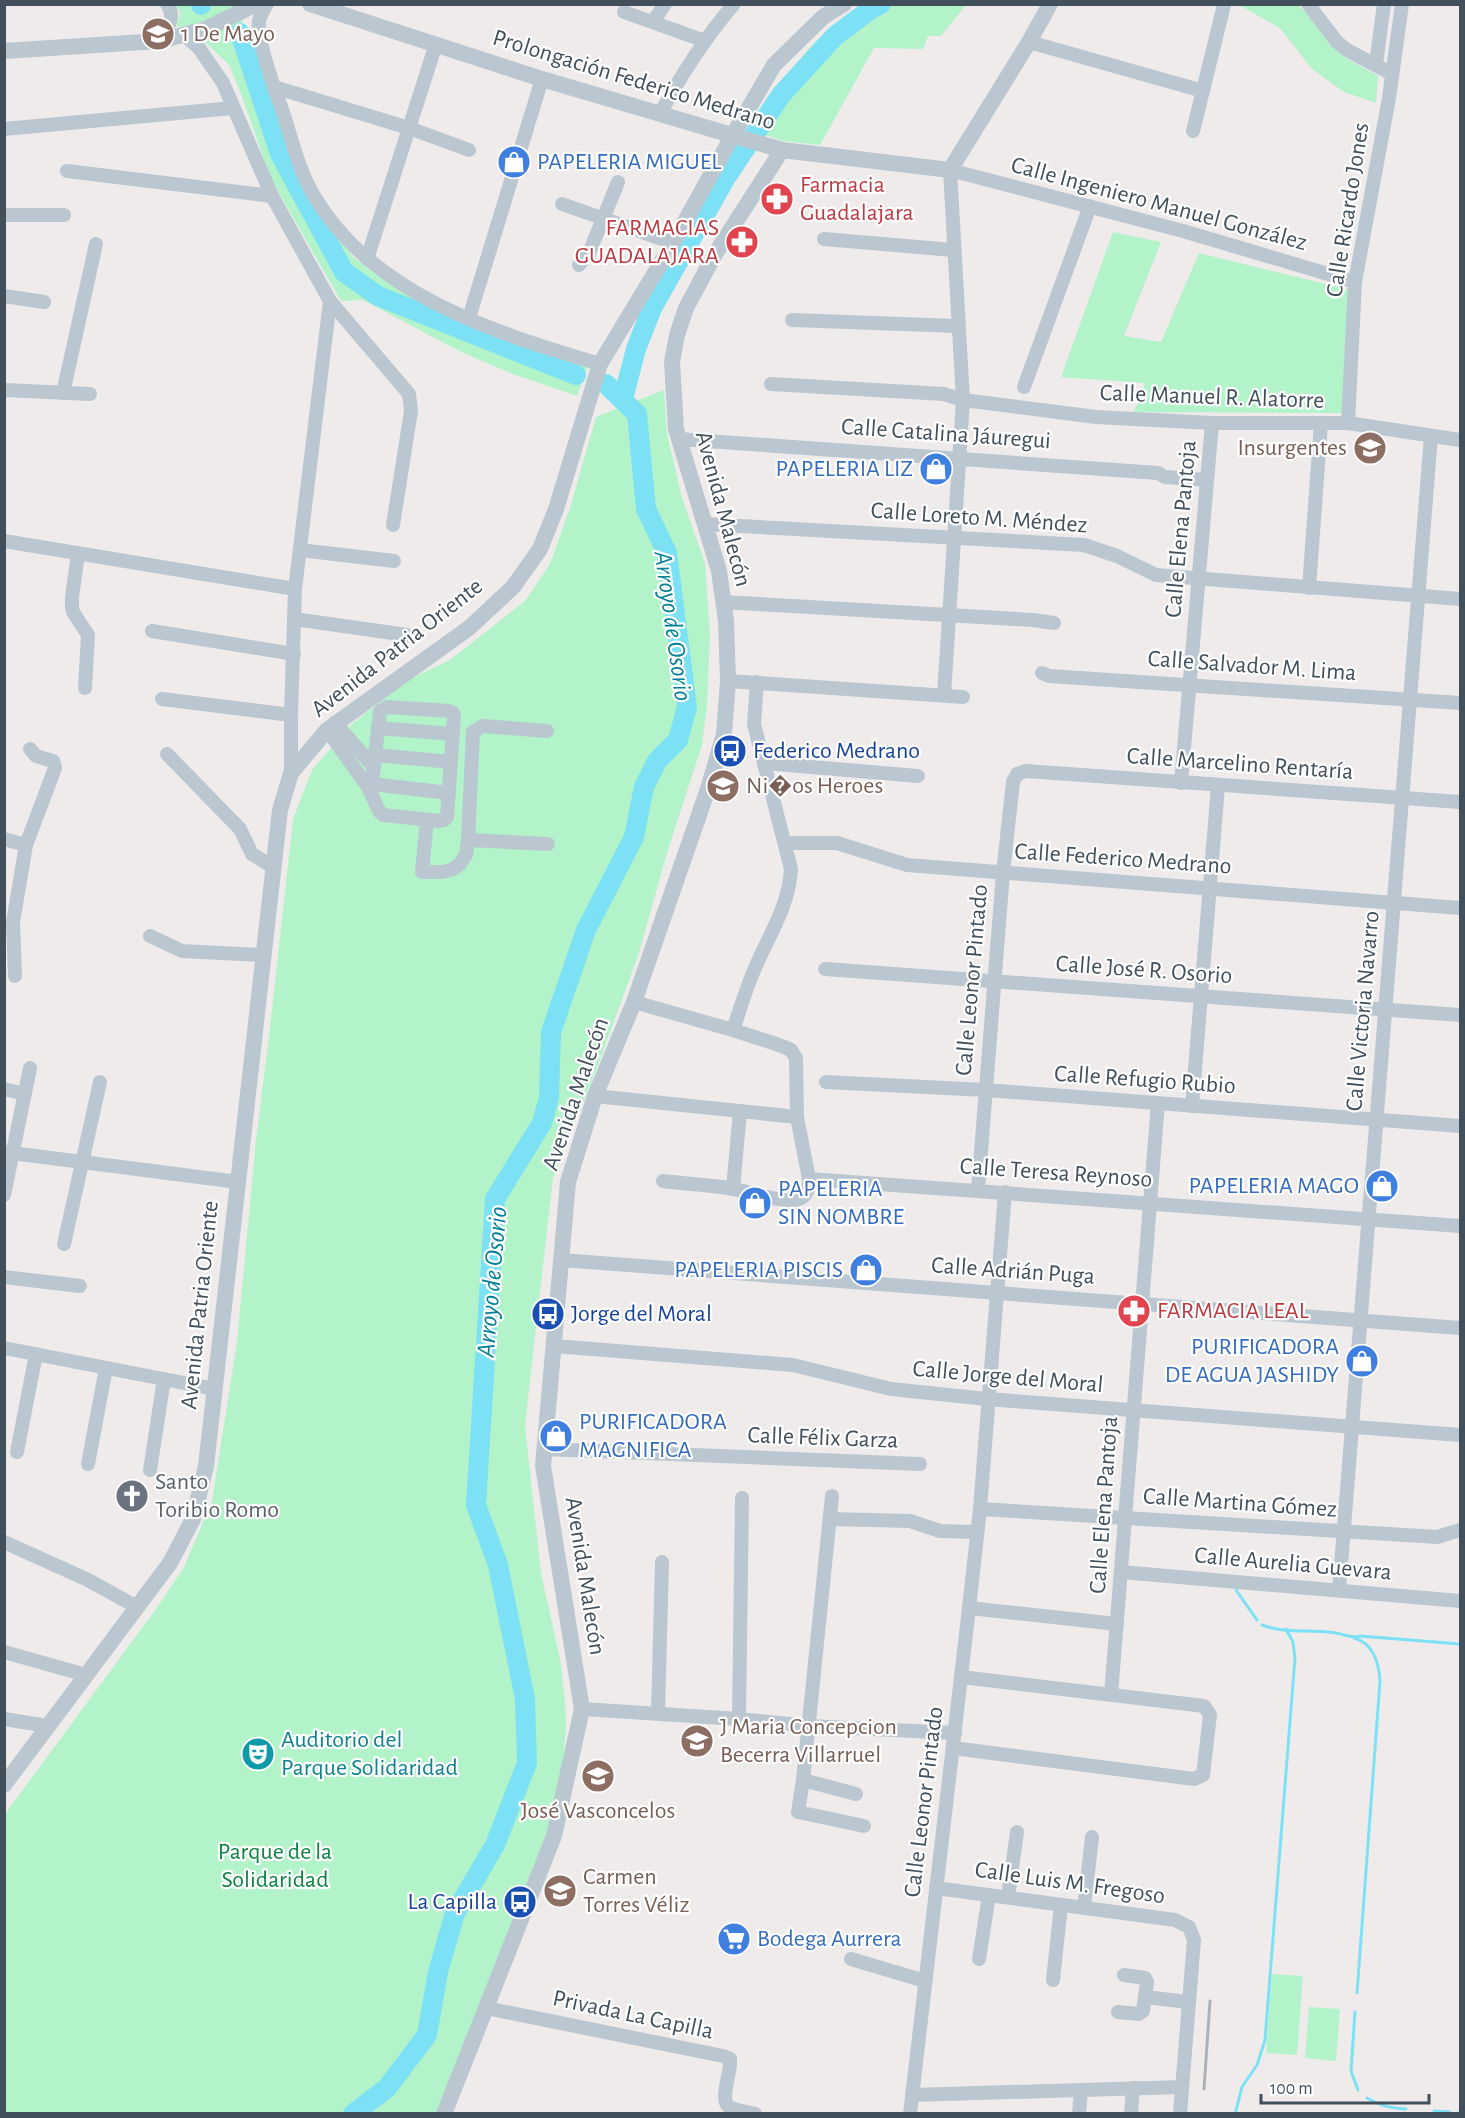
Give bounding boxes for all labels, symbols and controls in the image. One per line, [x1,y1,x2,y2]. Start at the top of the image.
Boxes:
school or university icon: 1 De Mayo [140,16,176,52]
place label: 1 De Mayo [181,22,275,46]
street label: Prolongación Federico Medrano [490,26,778,134]
street label: Calle Ricardo Jones [1322,121,1374,299]
shop icon: PAPELERIA MIGUEL [496,144,532,180]
place label: PAPELERIA MIGUEL [537,150,721,174]
street label: Calle Ingeniero Manuel González [1008,153,1310,255]
place label: Farmacia Guadalajara [800,173,914,225]
pharmacy icon: Farmacia Guadalajara [759,181,795,217]
place label: FARMACIAS GUADALAJARA [575,216,719,268]
pharmacy icon: FARMACIAS GUADALAJARA [724,224,760,260]
street label: Calle Manuel R. Alatorre [1099,381,1325,413]
street label: Calle Catalina Jáuregui [840,415,1052,453]
street label: Avenida Malecón [691,429,755,589]
school or university icon: Insurgentes [1352,430,1388,466]
place label: Insurgentes [1237,436,1347,460]
street label: Calle Elena Pantoja [1161,439,1201,619]
shop icon: PAPELERIA LIZ [918,451,954,487]
place label: PAPELERIA LIZ [776,457,913,481]
street label: Calle Loreto M. Méndez [870,498,1088,538]
water label: Arroyo de Osorio [649,548,696,703]
street label: Avenida Patria Oriente [307,574,487,722]
street label: Calle Salvador M. Lima [1147,647,1357,685]
bus stop icon: Federico Medrano [712,733,748,769]
place label: Federico Medrano [753,739,920,763]
street label: Calle Marcelino Rentaría [1126,744,1354,784]
school or university icon: Ni�os Heroes [705,768,741,804]
place label: Ni�os Heroes [746,774,883,798]
street label: Calle Federico Medrano [1014,839,1232,879]
street label: Calle Leonor Pintado [952,883,992,1077]
street label: Calle Victoria Navarro [1342,910,1384,1112]
street label: Calle José R. Osorio [1055,952,1233,988]
street label: Avenida Malecón [539,1014,613,1174]
street label: Calle Refugio Rubio [1054,1062,1236,1098]
street label: Calle Teresa Reynoso [959,1154,1153,1192]
shop icon: PAPELERIA MAGO [1364,1168,1400,1204]
place label: PAPELERIA MAGO [1189,1174,1359,1198]
place label: PAPELERIA SIN NOMBRE [778,1177,904,1229]
shop icon: PAPELERIA SIN NOMBRE [737,1185,773,1221]
street label: Avenida Patria Oriente [177,1199,223,1411]
water label: Arroyo de Osorio [472,1206,512,1359]
shop icon: PAPELERIA PISCIS [848,1252,884,1288]
street label: Calle Adrián Puga [930,1253,1096,1289]
place label: PAPELERIA PISCIS [674,1258,843,1282]
pharmacy icon: FARMACIA LEAL [1116,1293,1152,1329]
bus stop icon: Jorge del Moral [530,1296,566,1332]
place label: FARMACIA LEAL [1157,1299,1309,1323]
place label: Jorge del Moral [571,1302,712,1326]
place label: PURIFICADORA DE AGUA JASHIDY [1165,1335,1339,1387]
shop icon: PURIFICADORA DE AGUA JASHIDY [1344,1343,1380,1379]
street label: Calle Jorge del Moral [912,1357,1104,1397]
place label: PURIFICADORA MAGNIFICA [579,1410,727,1462]
street label: Calle Elena Pantoja [1086,1415,1122,1595]
shop icon: PURIFICADORA MAGNIFICA [538,1418,574,1454]
street label: Calle Félix Garza [747,1423,899,1453]
place label: Santo Toribio Romo [155,1470,279,1522]
church icon: Santo Toribio Romo [114,1478,150,1514]
street label: Calle Martina Gómez [1142,1484,1338,1522]
street label: Avenida Malecón [561,1495,609,1657]
street label: Calle Aurelia Guevara [1193,1543,1393,1585]
street label: Calle Leonor Pintado [900,1705,948,1899]
place label: J Maria Concepcion Becerra Villarruel [720,1715,897,1767]
school or university icon: J Maria Concepcion Becerra Villarruel [679,1723,715,1759]
place label: Auditorio del Parque Solidaridad [281,1728,458,1780]
theatre icon: Auditorio del Parque Solidaridad [240,1736,276,1772]
school or university icon: José Vasconcelos [580,1758,616,1794]
place label: José Vasconcelos [521,1799,675,1823]
park label: Parque de la Solidaridad [218,1840,332,1892]
street label: Calle Luis M. Fregoso [973,1858,1167,1908]
place label: Carmen Torres Véliz [583,1865,689,1917]
school or university icon: Carmen Torres Véliz [542,1873,578,1909]
bus stop icon: La Capilla [502,1884,538,1920]
place label: La Capilla [407,1890,497,1914]
supermarket icon: Bodega Aurrera [716,1921,752,1957]
place label: Bodega Aurrera [757,1927,902,1951]
street label: Privada La Capilla [551,1986,715,2044]
scale bar [1261,2067,1429,2105]
text: 100 m [1270,2080,1313,2098]

